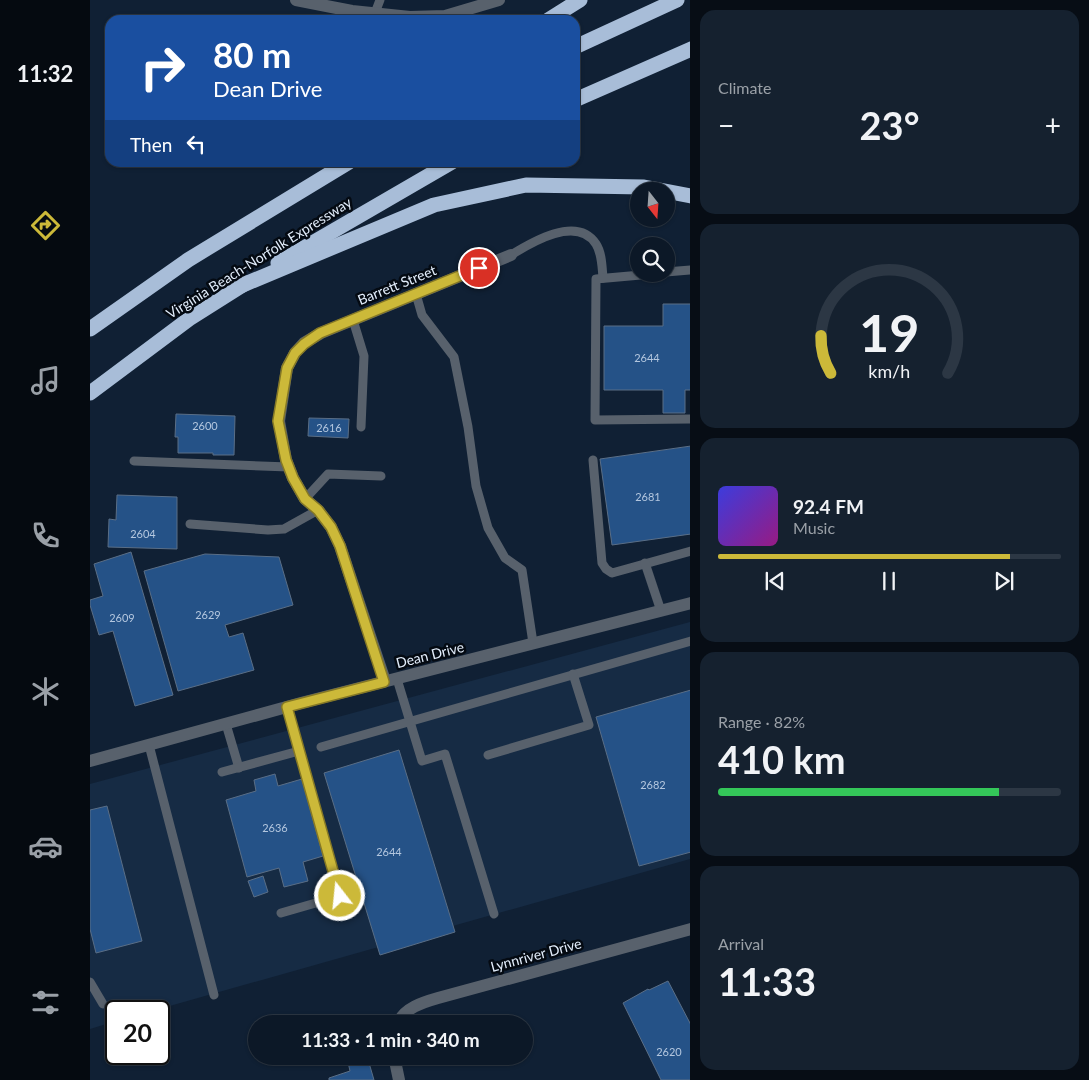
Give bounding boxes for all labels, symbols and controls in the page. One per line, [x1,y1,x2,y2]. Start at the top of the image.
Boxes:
text: 80 m [213,33,291,75]
icon: right [130,35,195,100]
text: 11:32 [17,60,73,87]
text: Dean Drive [213,75,322,102]
text: Climate [718,78,771,97]
text: 23° [860,102,919,148]
text: − [718,108,734,142]
text: + [1045,108,1061,142]
icon: left [182,130,210,158]
text: Then [130,133,172,156]
north arrow [630,182,675,228]
map controls [630,182,675,282]
street label: Virginia Beach-Norfolk Expressway [163,193,355,322]
icon: directions [28,208,63,243]
button: search [630,237,675,282]
pin [458,247,500,289]
icon: arrive [465,254,493,282]
street label: Barrett Street [355,261,439,308]
text: 19 [859,301,920,363]
house number: 2644 [634,351,660,364]
text: km/h [869,360,910,382]
icon: music [28,363,63,398]
house number: 2600 [192,419,218,432]
house number: 2616 [316,421,342,434]
house number: 2681 [635,490,661,503]
text: 92.4 FM [793,495,864,518]
icon: phone [28,518,63,553]
text: Music [793,518,835,537]
house number: 2604 [130,527,156,540]
icon: previous [761,567,789,595]
icon: pause [875,567,903,595]
icon: next [990,567,1018,595]
house number: 2629 [195,608,221,621]
house number: 2609 [109,611,135,624]
street label: Dean Drive [394,638,466,671]
icon: climate [28,674,63,709]
text: Range · 82% [718,712,805,731]
text: 410 km [718,736,846,782]
house number: 2682 [640,778,666,791]
house number: 2636 [262,821,288,834]
icon: car [28,829,63,864]
house number: 2644 [376,845,402,858]
position arrow [313,869,365,921]
street label: Lynnriver Drive [489,934,583,975]
text: Arrival [718,934,764,953]
text: 11:33 [718,958,816,1004]
icon: filters [28,985,63,1020]
speed limit sign: 20 [105,1000,170,1065]
text: 11:33 · 1 min · 340 m [301,1028,480,1051]
house number: 2620 [656,1045,682,1058]

